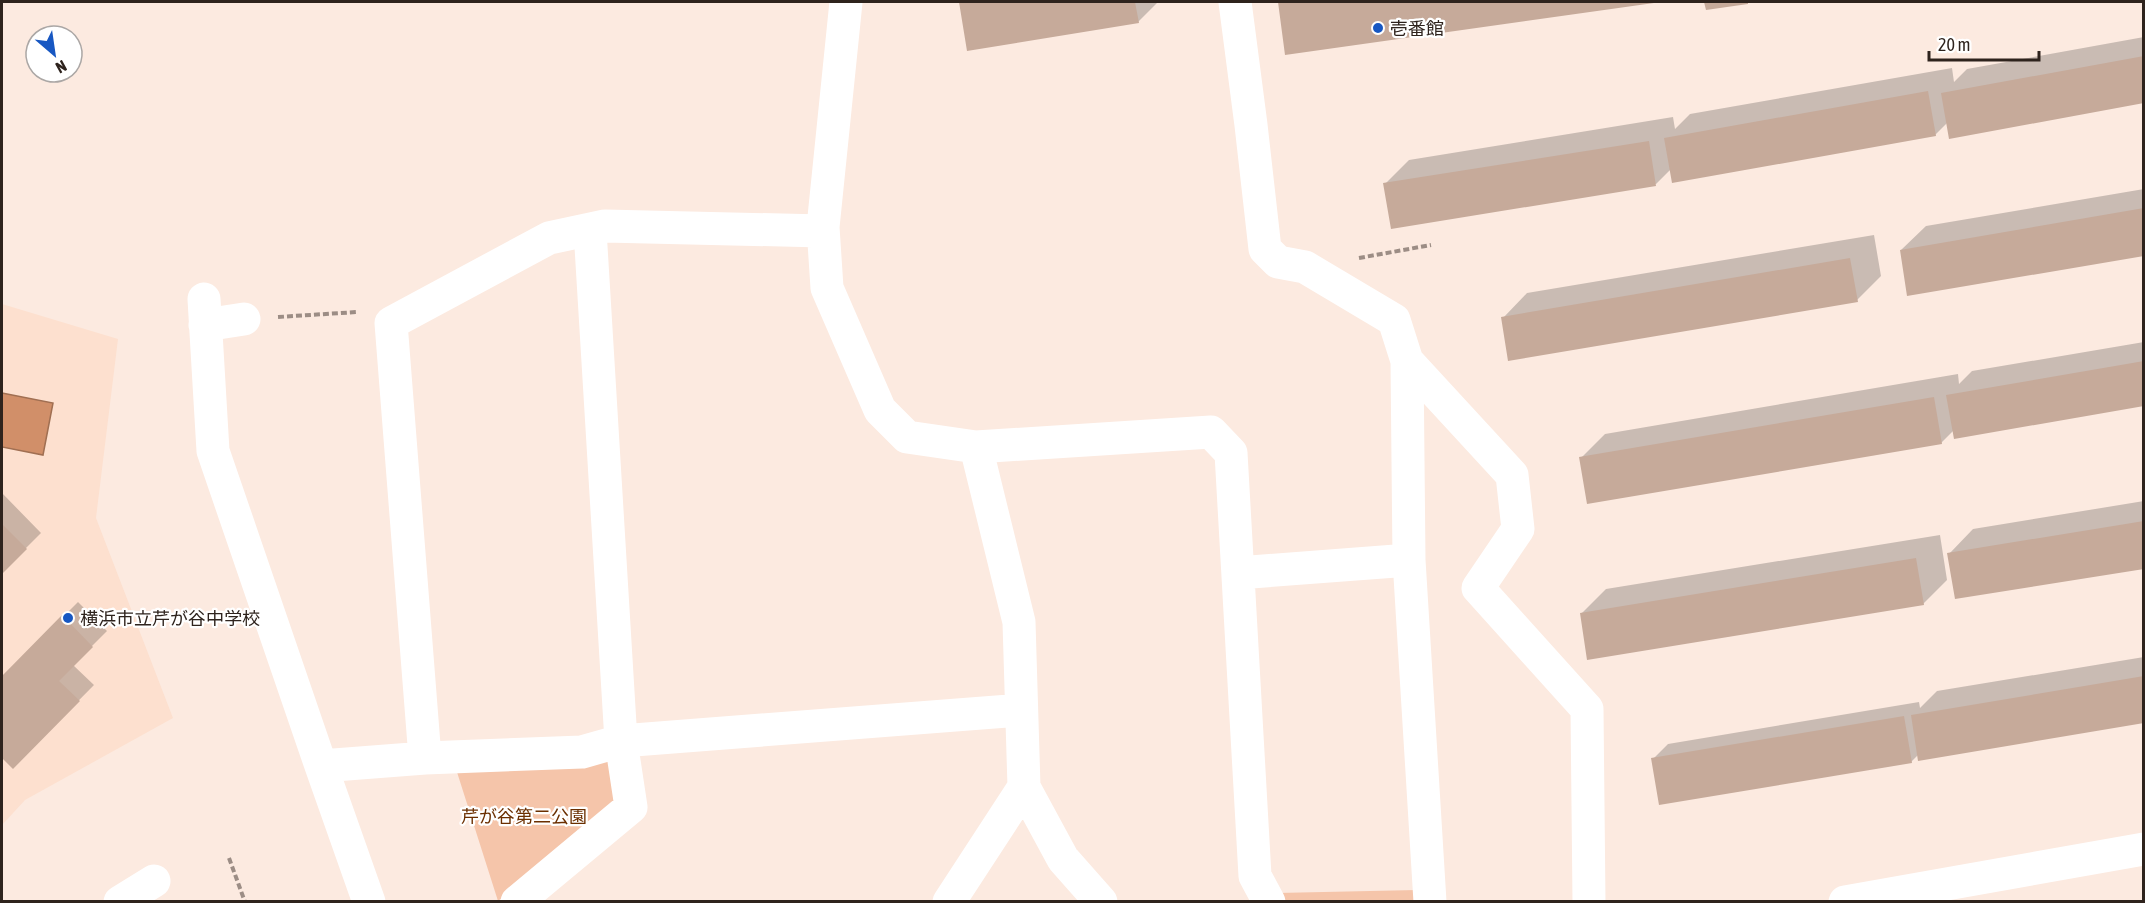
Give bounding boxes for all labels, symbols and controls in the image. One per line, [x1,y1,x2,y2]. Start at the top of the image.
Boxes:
place label: 壱番館 [1390,18,1444,39]
marker: 壱番館 [1371,21,1385,35]
north arrow [24,24,84,84]
scale bar [1929,24,2038,62]
text: 20 m [1938,34,1970,55]
text: N [53,57,70,77]
place label: 横浜市立芹が谷中学校 [80,608,260,629]
marker: 横浜市立芹が谷中学校 [61,611,75,625]
park label: 芹が谷第二公園 [461,806,587,827]

